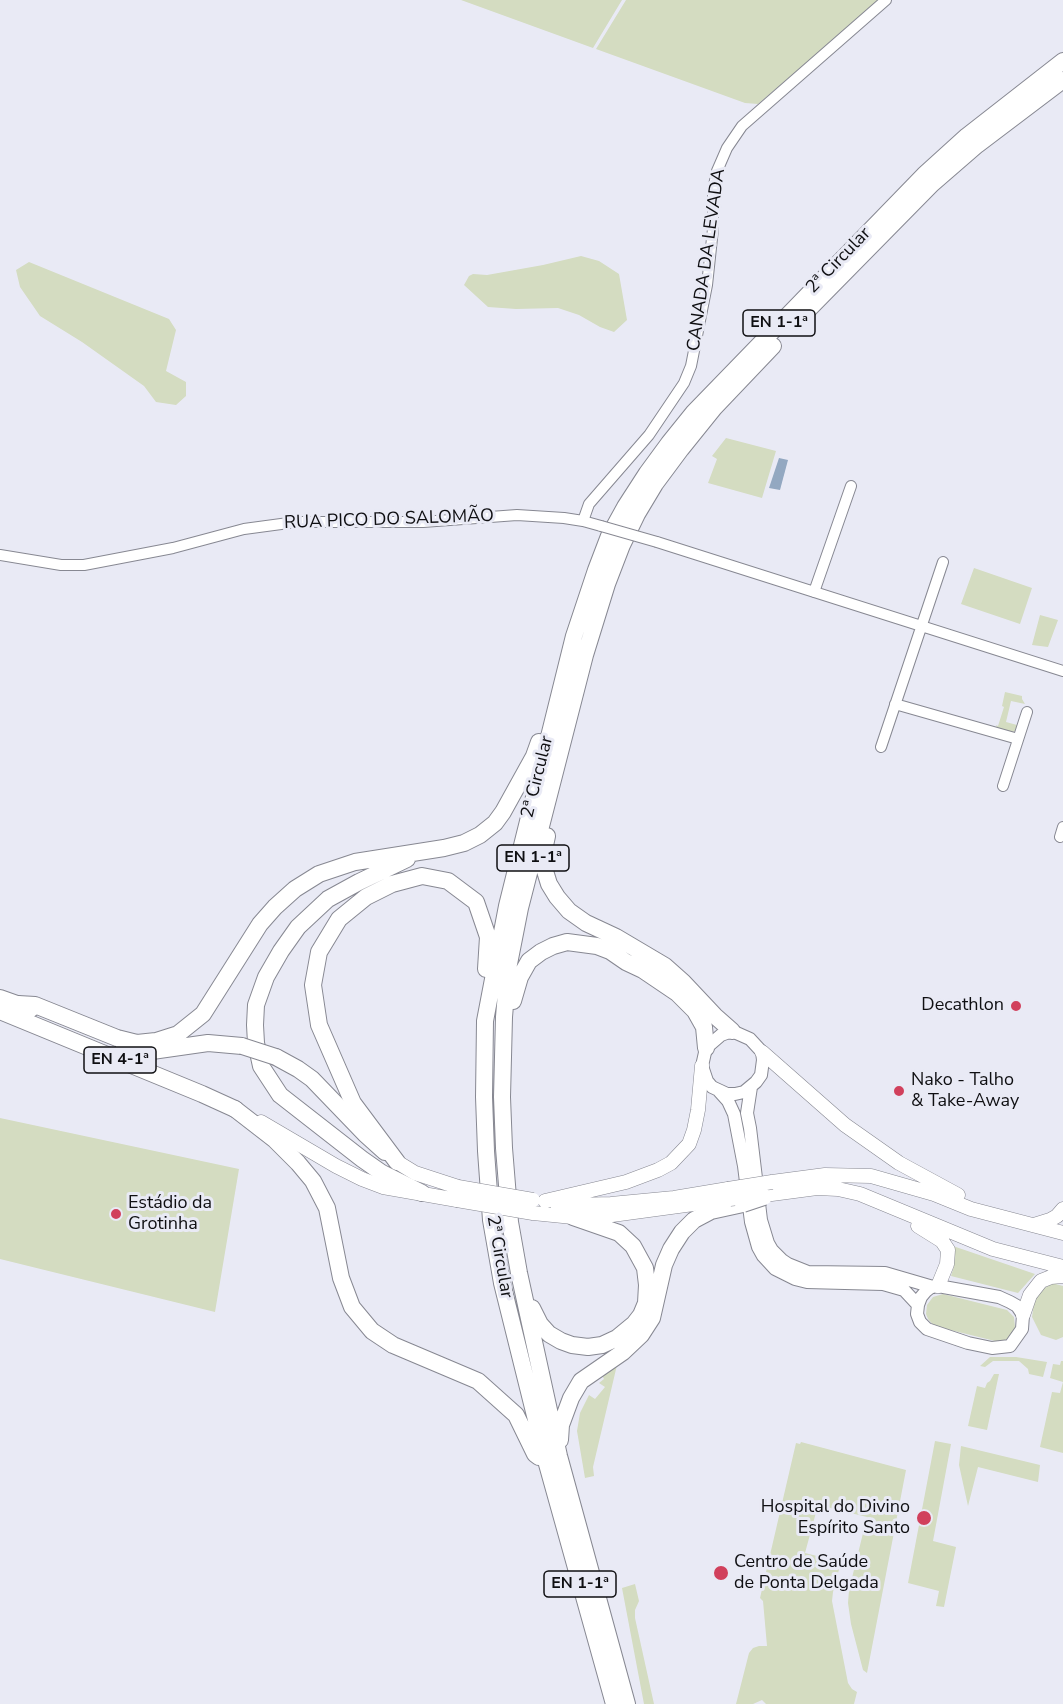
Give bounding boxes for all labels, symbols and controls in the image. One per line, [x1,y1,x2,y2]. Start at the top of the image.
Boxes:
street label: CANADA DA LEVADA [683,167,731,353]
street label: 2ª Circular [802,223,876,299]
road number: EN 1-1ª [743,310,815,336]
street label: RUA PICO DO SALOMÃO [284,506,494,534]
street label: 2ª Circular [517,734,559,820]
road number: EN 1-1ª [497,845,569,871]
place label: Decathlon [921,995,1004,1017]
marker: Decathlon [1009,999,1023,1013]
road number: EN 4-1ª [84,1047,156,1073]
place label: Nako - Talho & Take-Away [911,1070,1019,1112]
marker: Nako - Talho & Take-Away [892,1084,906,1098]
place label: Estádio da Grotinha [128,1193,212,1236]
marker: Estádio da Grotinha [109,1207,123,1221]
street label: 2ª Circular [481,1214,517,1300]
place label: Hospital do Divino Espírito Santo [761,1497,910,1540]
marker: Hospital do Divino Espírito Santo [915,1509,933,1527]
place label: Centro de Saúde de Ponta Delgada [734,1552,879,1594]
marker: Centro de Saúde de Ponta Delgada [712,1564,730,1582]
road number: EN 1-1ª [544,1571,616,1597]

